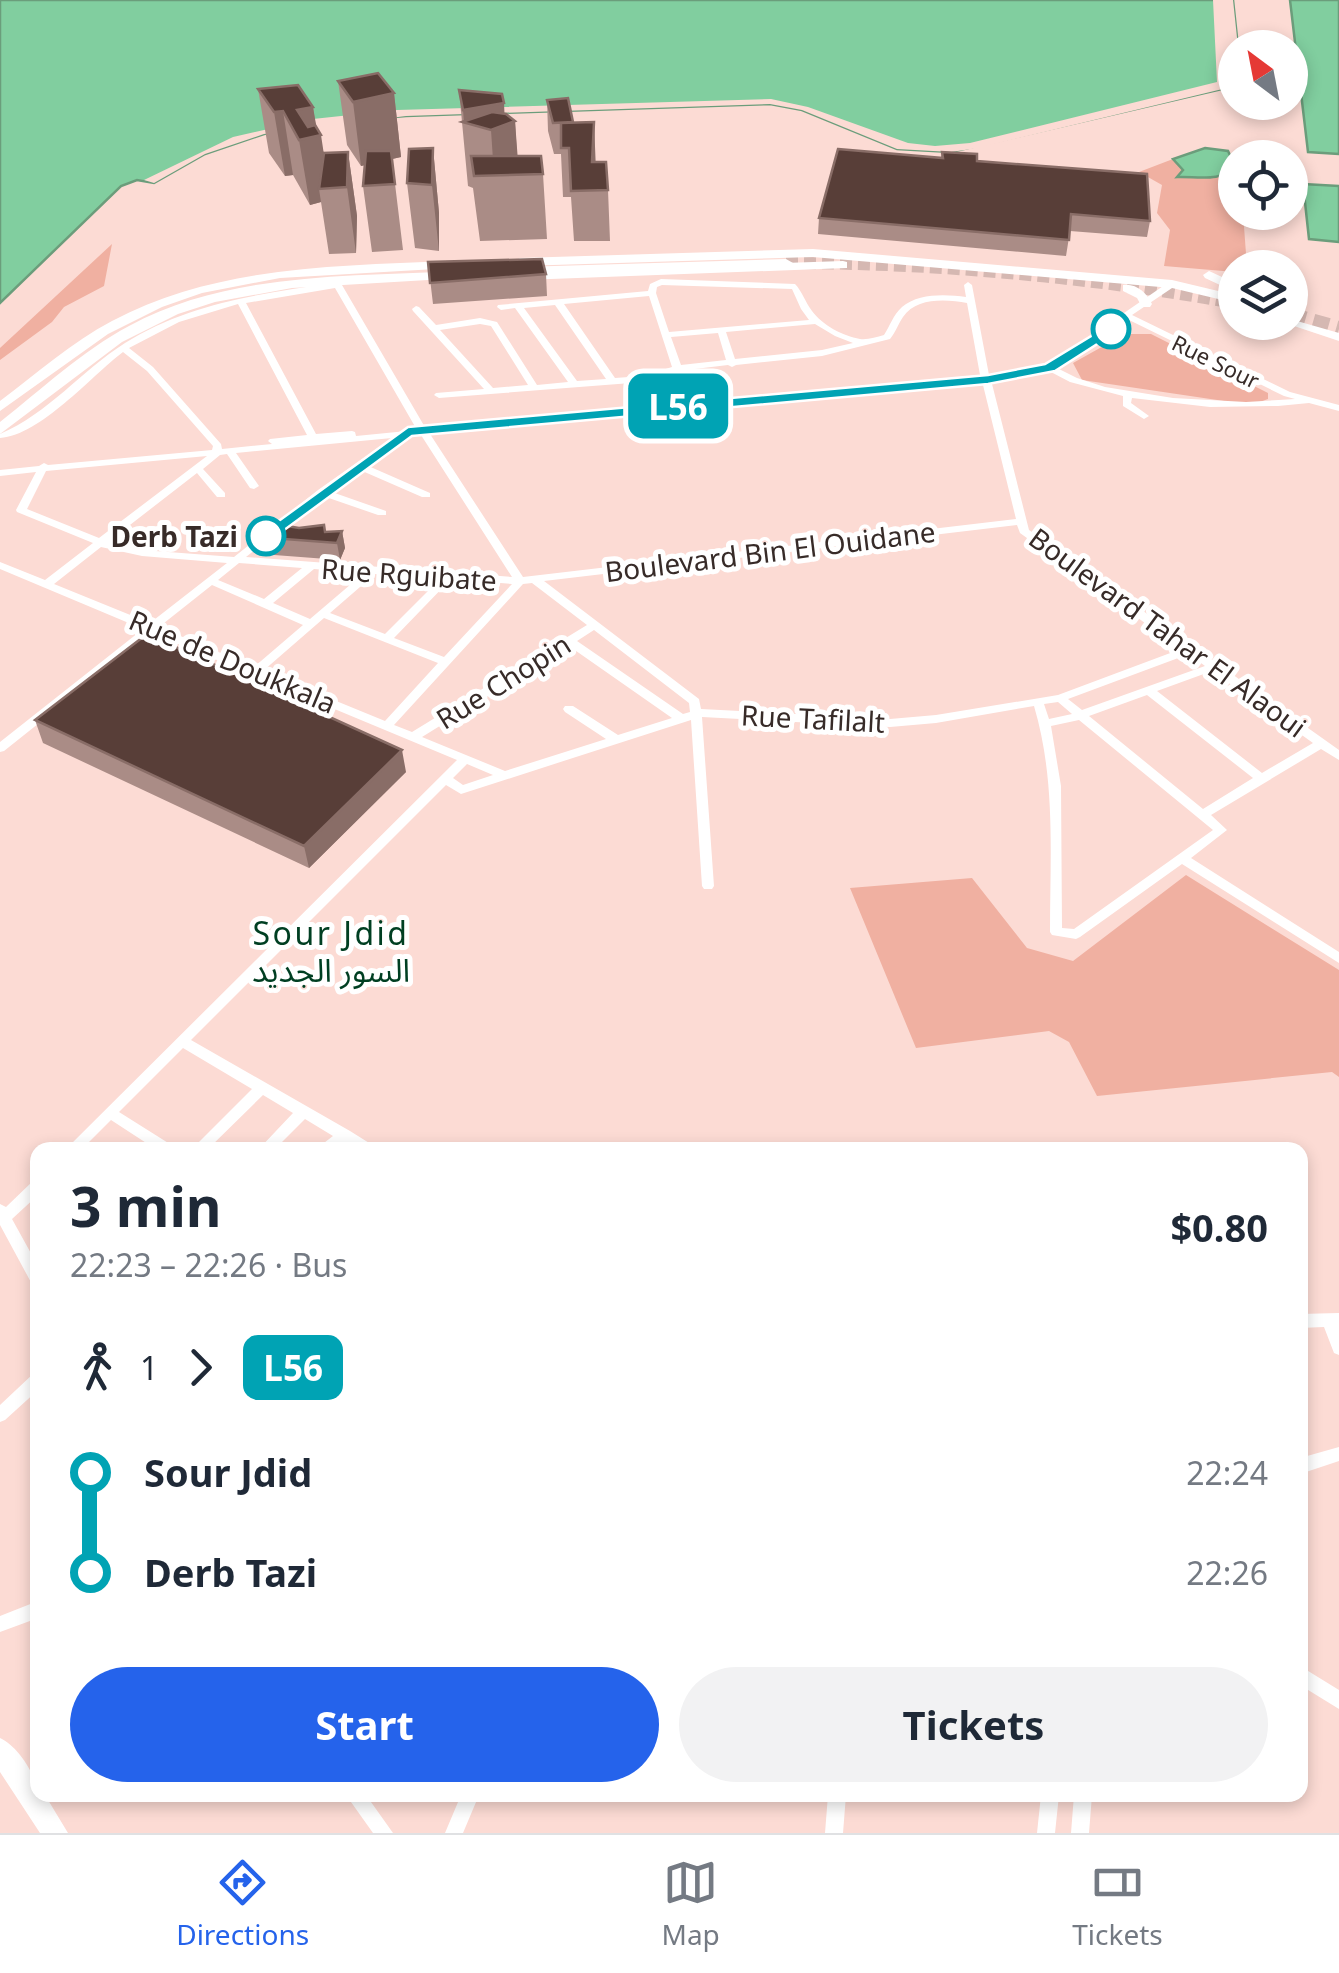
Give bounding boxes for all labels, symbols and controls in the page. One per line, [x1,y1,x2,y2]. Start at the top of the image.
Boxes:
north arrow [1218,30,1308,120]
map controls [1218,30,1308,340]
button: locate [1218,140,1308,230]
button: layers [1218,250,1308,340]
unlabelled marker [1092,310,1130,348]
street label: Rue Sour [1167,327,1265,395]
line badge: L56 [620,374,736,438]
text: L56 [648,383,708,430]
street label: Boulevard Bin El Ouidane [603,512,937,590]
place label: Derb Tazi [110,517,238,555]
marker: Derb Tazi [247,517,285,555]
street label: Boulevard Tahar El Alaoui [1022,519,1314,745]
street label: Rue Rguibate [320,549,498,599]
street label: Rue de Doukkala [124,600,342,722]
street label: Rue Chopin [429,625,577,737]
street label: Rue Tafilalt [740,695,886,741]
district label: Sour Jdid السور الجديد [252,911,410,991]
text: 3 min [70,1168,222,1243]
text: $0.80 [1170,1201,1268,1253]
text: 22:23 – 22:26 · Bus [70,1243,347,1286]
icon: walk [70,1340,125,1395]
icon: forward [173,1340,228,1395]
text: L56 [263,1344,323,1391]
text: 1 [140,1346,158,1389]
text: Sour Jdid [144,1446,312,1498]
text: 22:24 [1186,1451,1268,1494]
text: Derb Tazi [144,1546,317,1598]
text: 22:26 [1186,1551,1268,1594]
button: Start [70,1667,659,1782]
button: Tickets [679,1667,1268,1782]
tab: Directions [176,1855,309,1953]
tab: Map [662,1855,720,1953]
tab: Tickets [1072,1855,1163,1953]

